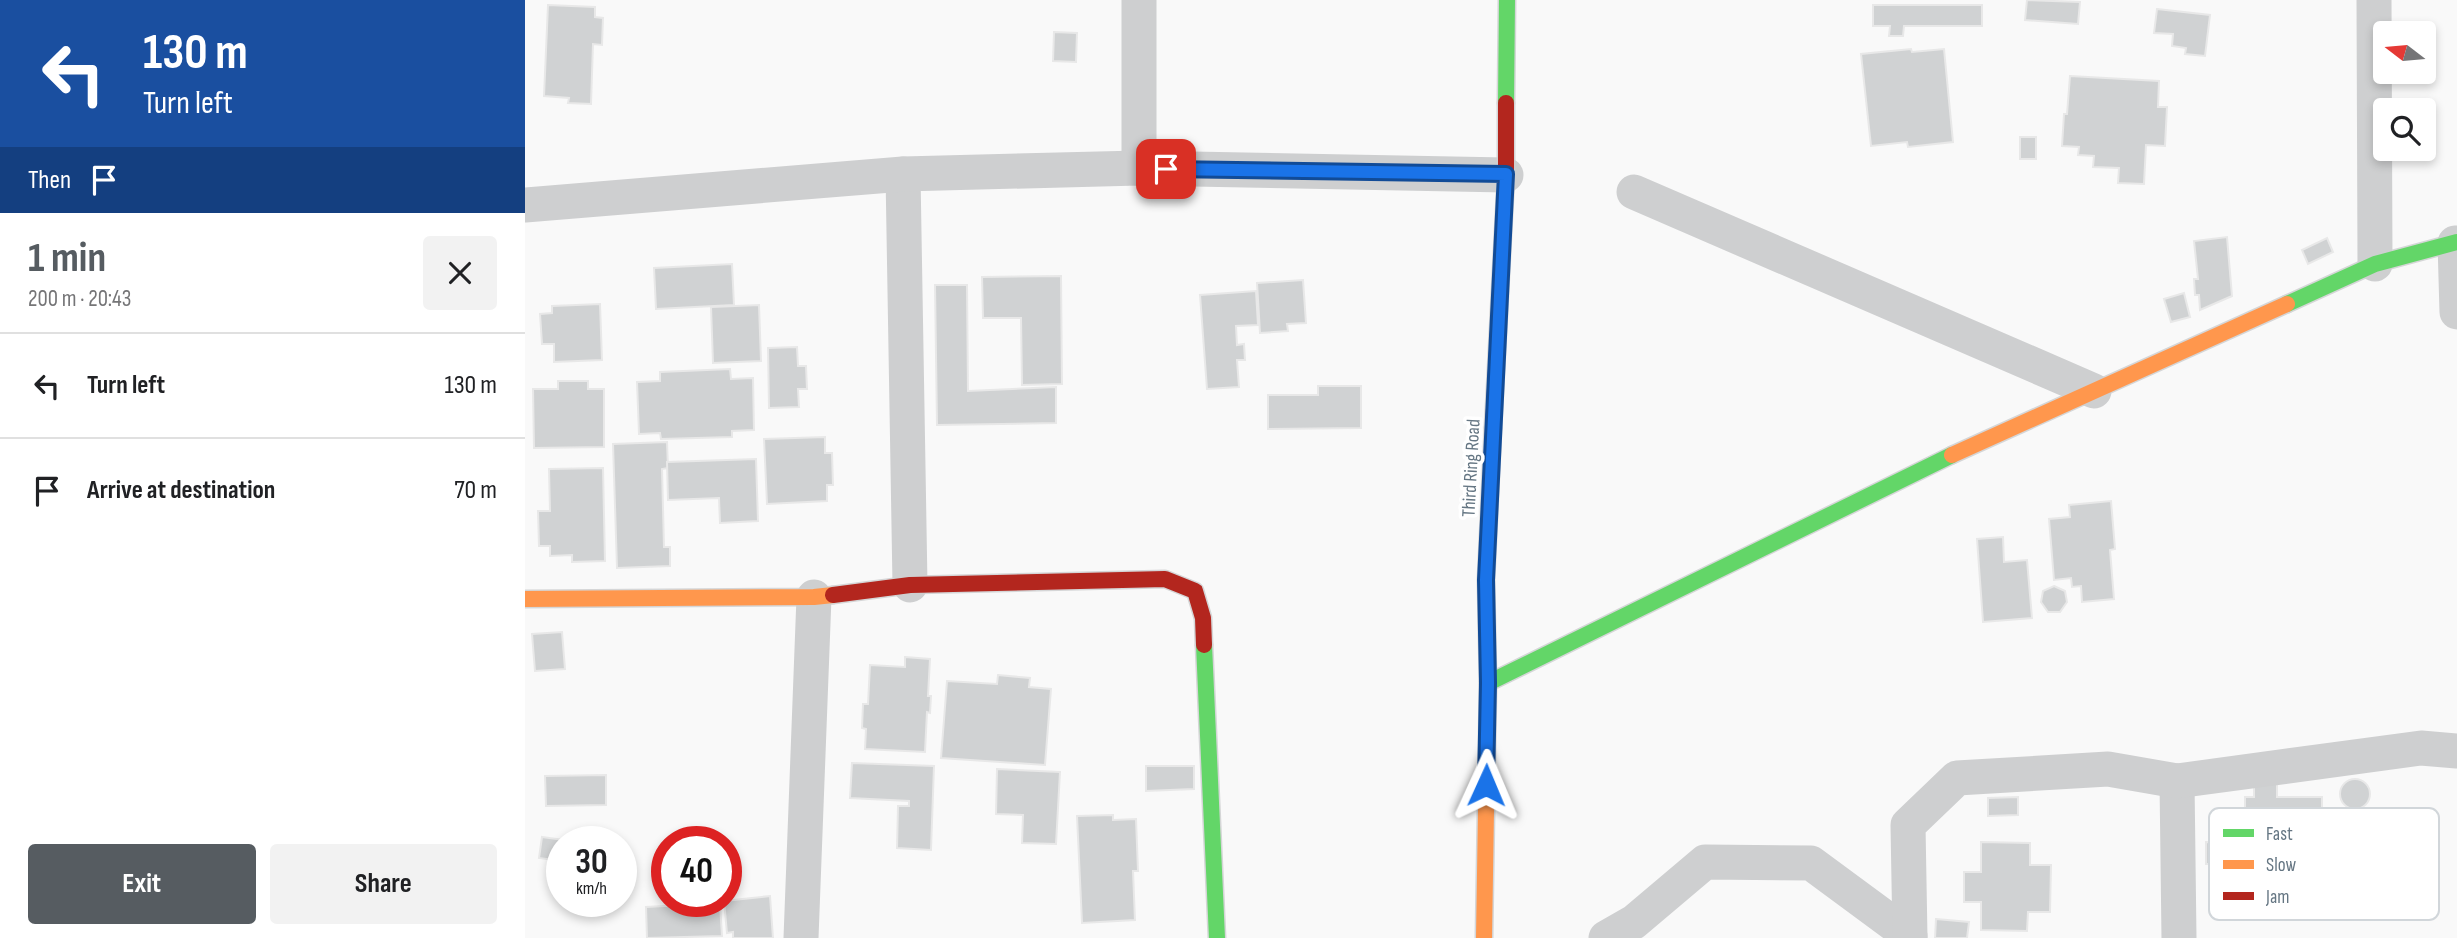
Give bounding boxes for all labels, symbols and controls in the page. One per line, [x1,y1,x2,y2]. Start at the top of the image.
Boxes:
north arrow [2373,21,2436,84]
map controls [2373,21,2436,161]
text: 130 m [143,24,248,83]
icon: left [28,28,119,119]
text: Turn left [143,84,233,123]
button: search [2373,98,2436,161]
pin [1136,139,1196,199]
icon: arrive [1147,150,1185,188]
icon: arrive [85,161,123,199]
text: Then [28,165,71,196]
text: 1 min [28,233,106,284]
button: close [423,236,497,310]
text: 200 m · 20:43 [28,285,131,313]
icon: left [28,367,66,405]
text: Turn left [87,370,165,401]
text: 130 m [445,370,497,401]
street label: Third Ring Road [1457,419,1486,518]
icon: arrive [28,472,66,510]
text: Arrive at destination [87,475,275,506]
text: 70 m [454,475,497,506]
position arrow [1449,748,1523,822]
legend [2209,808,2439,920]
text: Fast [2266,823,2293,846]
speed limit sign: 40 [651,826,742,917]
text: 30 [575,841,608,884]
button: Exit [28,844,256,924]
button: Share [270,844,497,924]
text: Slow [2266,854,2296,877]
text: km/h [576,878,607,899]
text: Jam [2265,886,2289,909]

